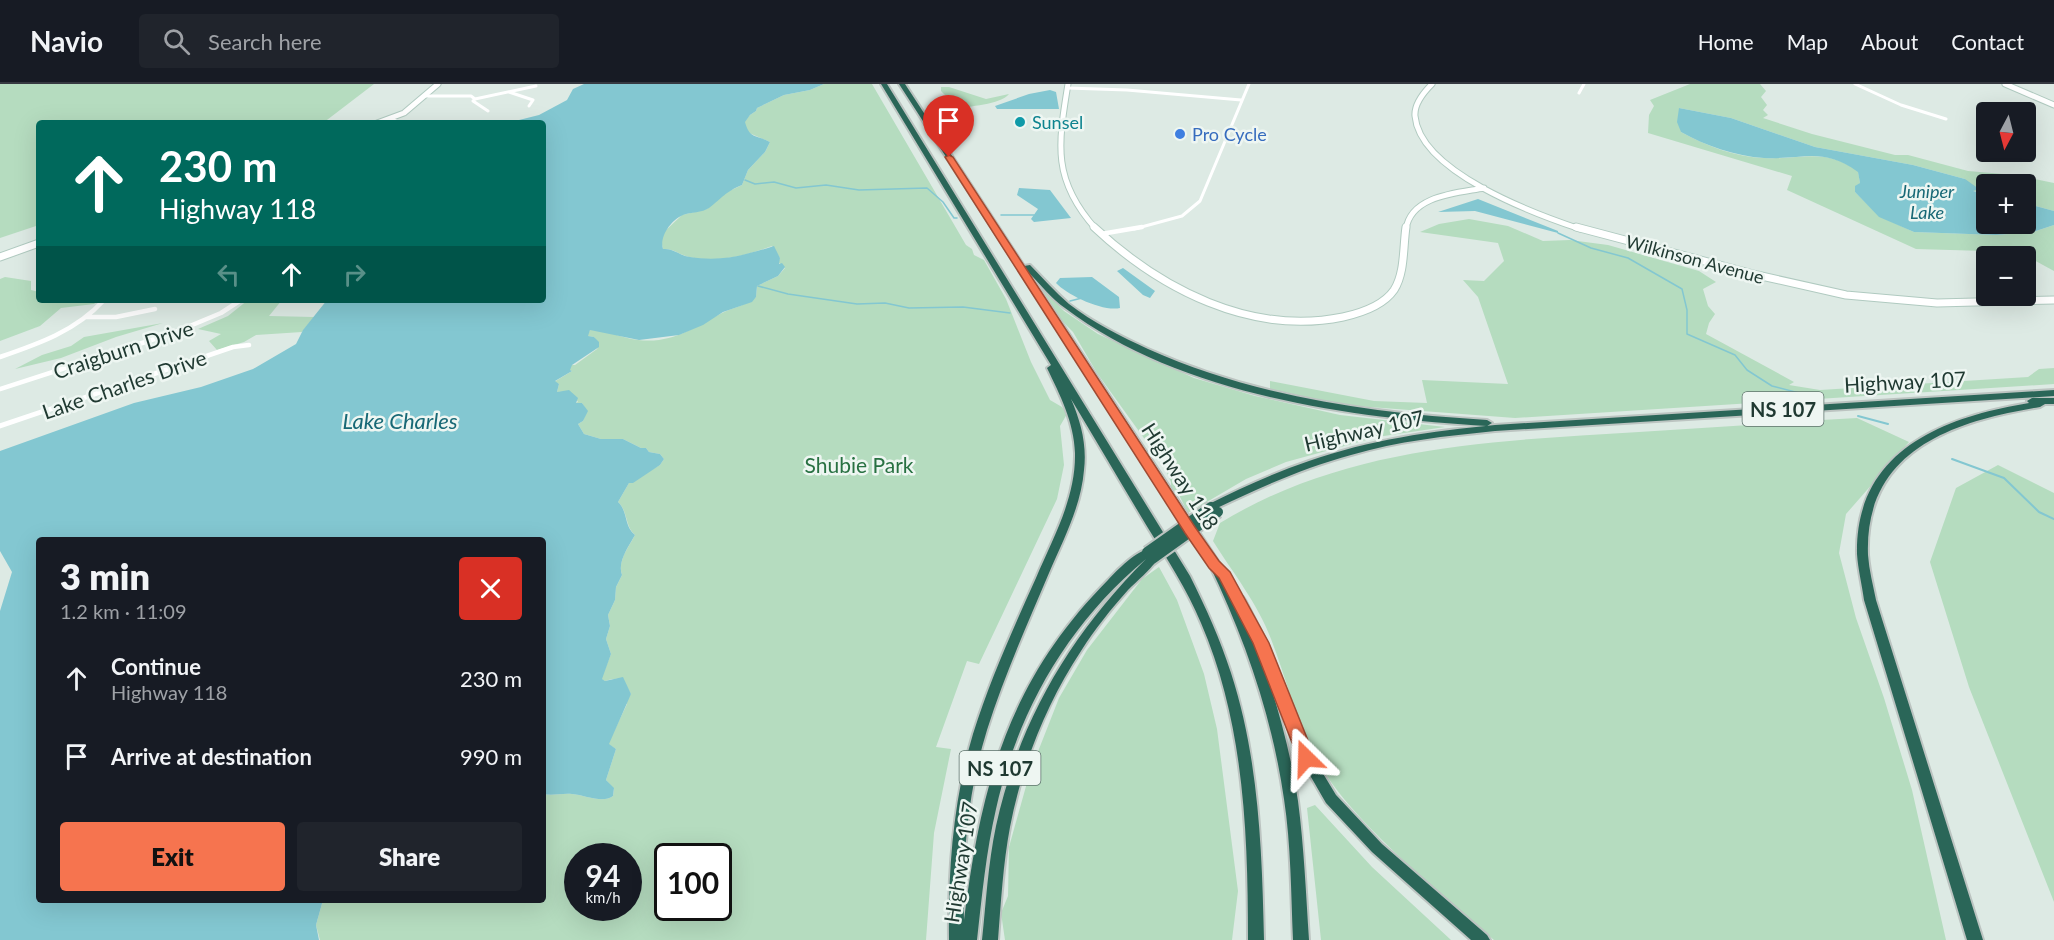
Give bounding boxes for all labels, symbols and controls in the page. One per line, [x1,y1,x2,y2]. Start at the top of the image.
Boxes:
search box [139,14,559,68]
text: Navio [30,24,103,58]
icon: search [160,25,193,58]
text: Search here [208,28,322,55]
text: Home [1698,29,1754,54]
text: Map [1787,29,1828,54]
text: About [1861,29,1918,54]
text: Contact [1951,29,2024,54]
pin [923,95,974,157]
north arrow [1976,102,2036,162]
map controls [1976,102,2036,306]
icon: arrive [932,104,965,137]
place label: Sunsel [1032,111,1083,133]
marker: Sunsel [1013,115,1027,129]
place label: Pro Cycle [1192,123,1267,145]
marker: Pro Cycle [1173,127,1187,141]
text: 230 m [159,141,277,191]
icon: ahead [60,144,138,222]
button: + [1976,174,2036,234]
water label: Juniper Lake [1899,180,1955,223]
text: Highway 118 [159,192,316,225]
street label: Wilkinson Avenue [1623,230,1767,288]
button: − [1976,246,2036,306]
icon: left [212,258,245,291]
icon: ahead [275,258,308,291]
icon: right [338,258,371,291]
street label: Craigburn Drive [50,315,196,383]
street label: Lake Charles Drive [39,344,209,424]
street label: Highway 107 [1843,365,1967,397]
road number: NS 107 [1742,392,1824,426]
street label: Highway 107 [1302,404,1426,456]
water label: Lake Charles [342,407,458,434]
street label: Highway 118 [1137,418,1225,534]
park label: Shubie Park [805,452,914,477]
text: 3 min [60,554,150,598]
button: close [459,557,522,620]
text: 1.2 km · 11:09 [60,599,187,623]
text: Continue [111,653,201,680]
icon: ahead [60,662,93,695]
text: 230 m [460,665,522,692]
text: Highway 118 [111,680,227,704]
position arrow [1274,726,1338,790]
icon: arrive [60,740,93,773]
text: Arrive at destination [111,743,312,770]
text: 990 m [460,743,522,770]
road number: NS 107 [960,751,1040,785]
street label: Highway 107 [938,800,982,924]
button: Exit [60,822,285,891]
button: Share [297,822,522,891]
speed limit sign: 100 [654,843,732,921]
text: 94 [586,857,620,893]
text: km/h [585,888,621,906]

